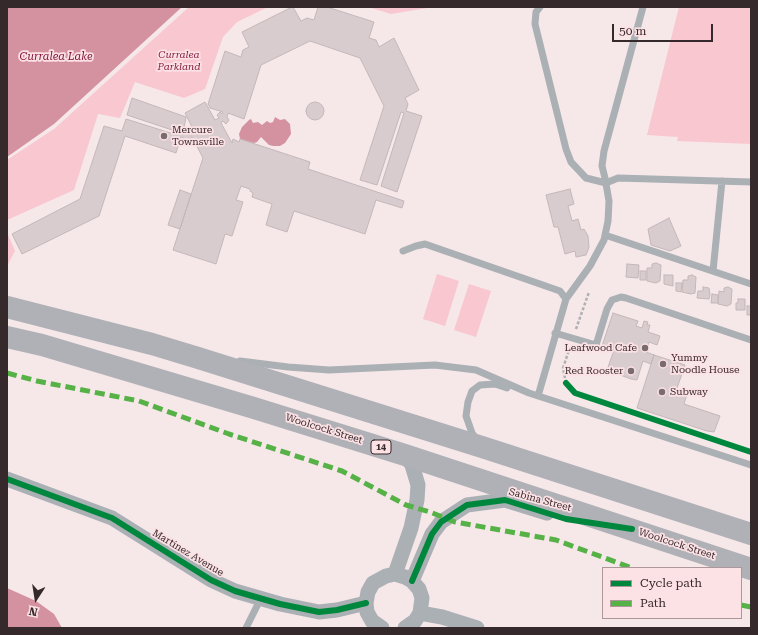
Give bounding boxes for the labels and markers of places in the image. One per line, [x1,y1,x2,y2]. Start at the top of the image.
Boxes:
place label: Mercure Townsville [172,124,224,148]
marker: Mercure Townsville [159,131,169,141]
place label: Leafwood Cafe [565,342,637,354]
marker: Leafwood Cafe [640,343,650,353]
place label: Yummy Noodle House [671,352,739,376]
marker: Yummy Noodle House [658,359,668,369]
place label: Red Rooster [565,365,623,377]
marker: Red Rooster [626,366,636,376]
place label: Subway [670,386,708,398]
marker: Subway [657,387,667,397]

